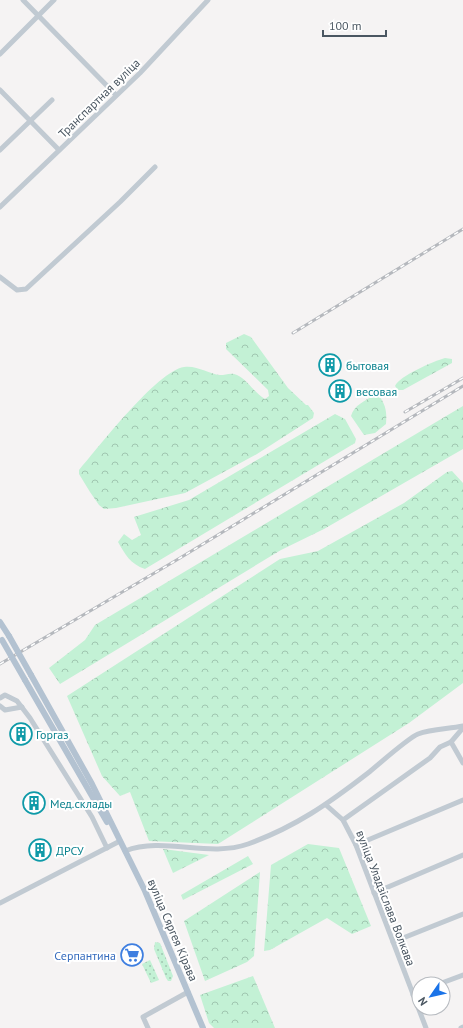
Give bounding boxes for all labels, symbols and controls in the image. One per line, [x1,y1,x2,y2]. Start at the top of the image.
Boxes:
scale bar [323,12,386,38]
text: 100 m [329,18,362,33]
street label: Транспартная вуліца [55,55,143,141]
building icon: бытовая [317,352,343,378]
place label: бытовая [346,358,389,373]
building icon: весовая [327,378,353,404]
place label: весовая [356,384,397,399]
building icon: Горгаз [8,721,34,747]
place label: Горгаз [36,727,69,742]
building icon: Мед.склады [21,790,47,816]
place label: Мед.склады [50,796,112,811]
street label: вуліца Уладзіслава Волкава [353,828,419,968]
building icon: ДРСУ [27,837,53,863]
place label: ДРСУ [56,843,84,858]
street label: вуліца Сяргея Кірава [145,877,201,983]
supermarket icon: Серпантина [119,942,145,968]
place label: Серпантина [54,948,116,963]
north arrow [411,976,451,1016]
text: N [415,995,431,1009]

